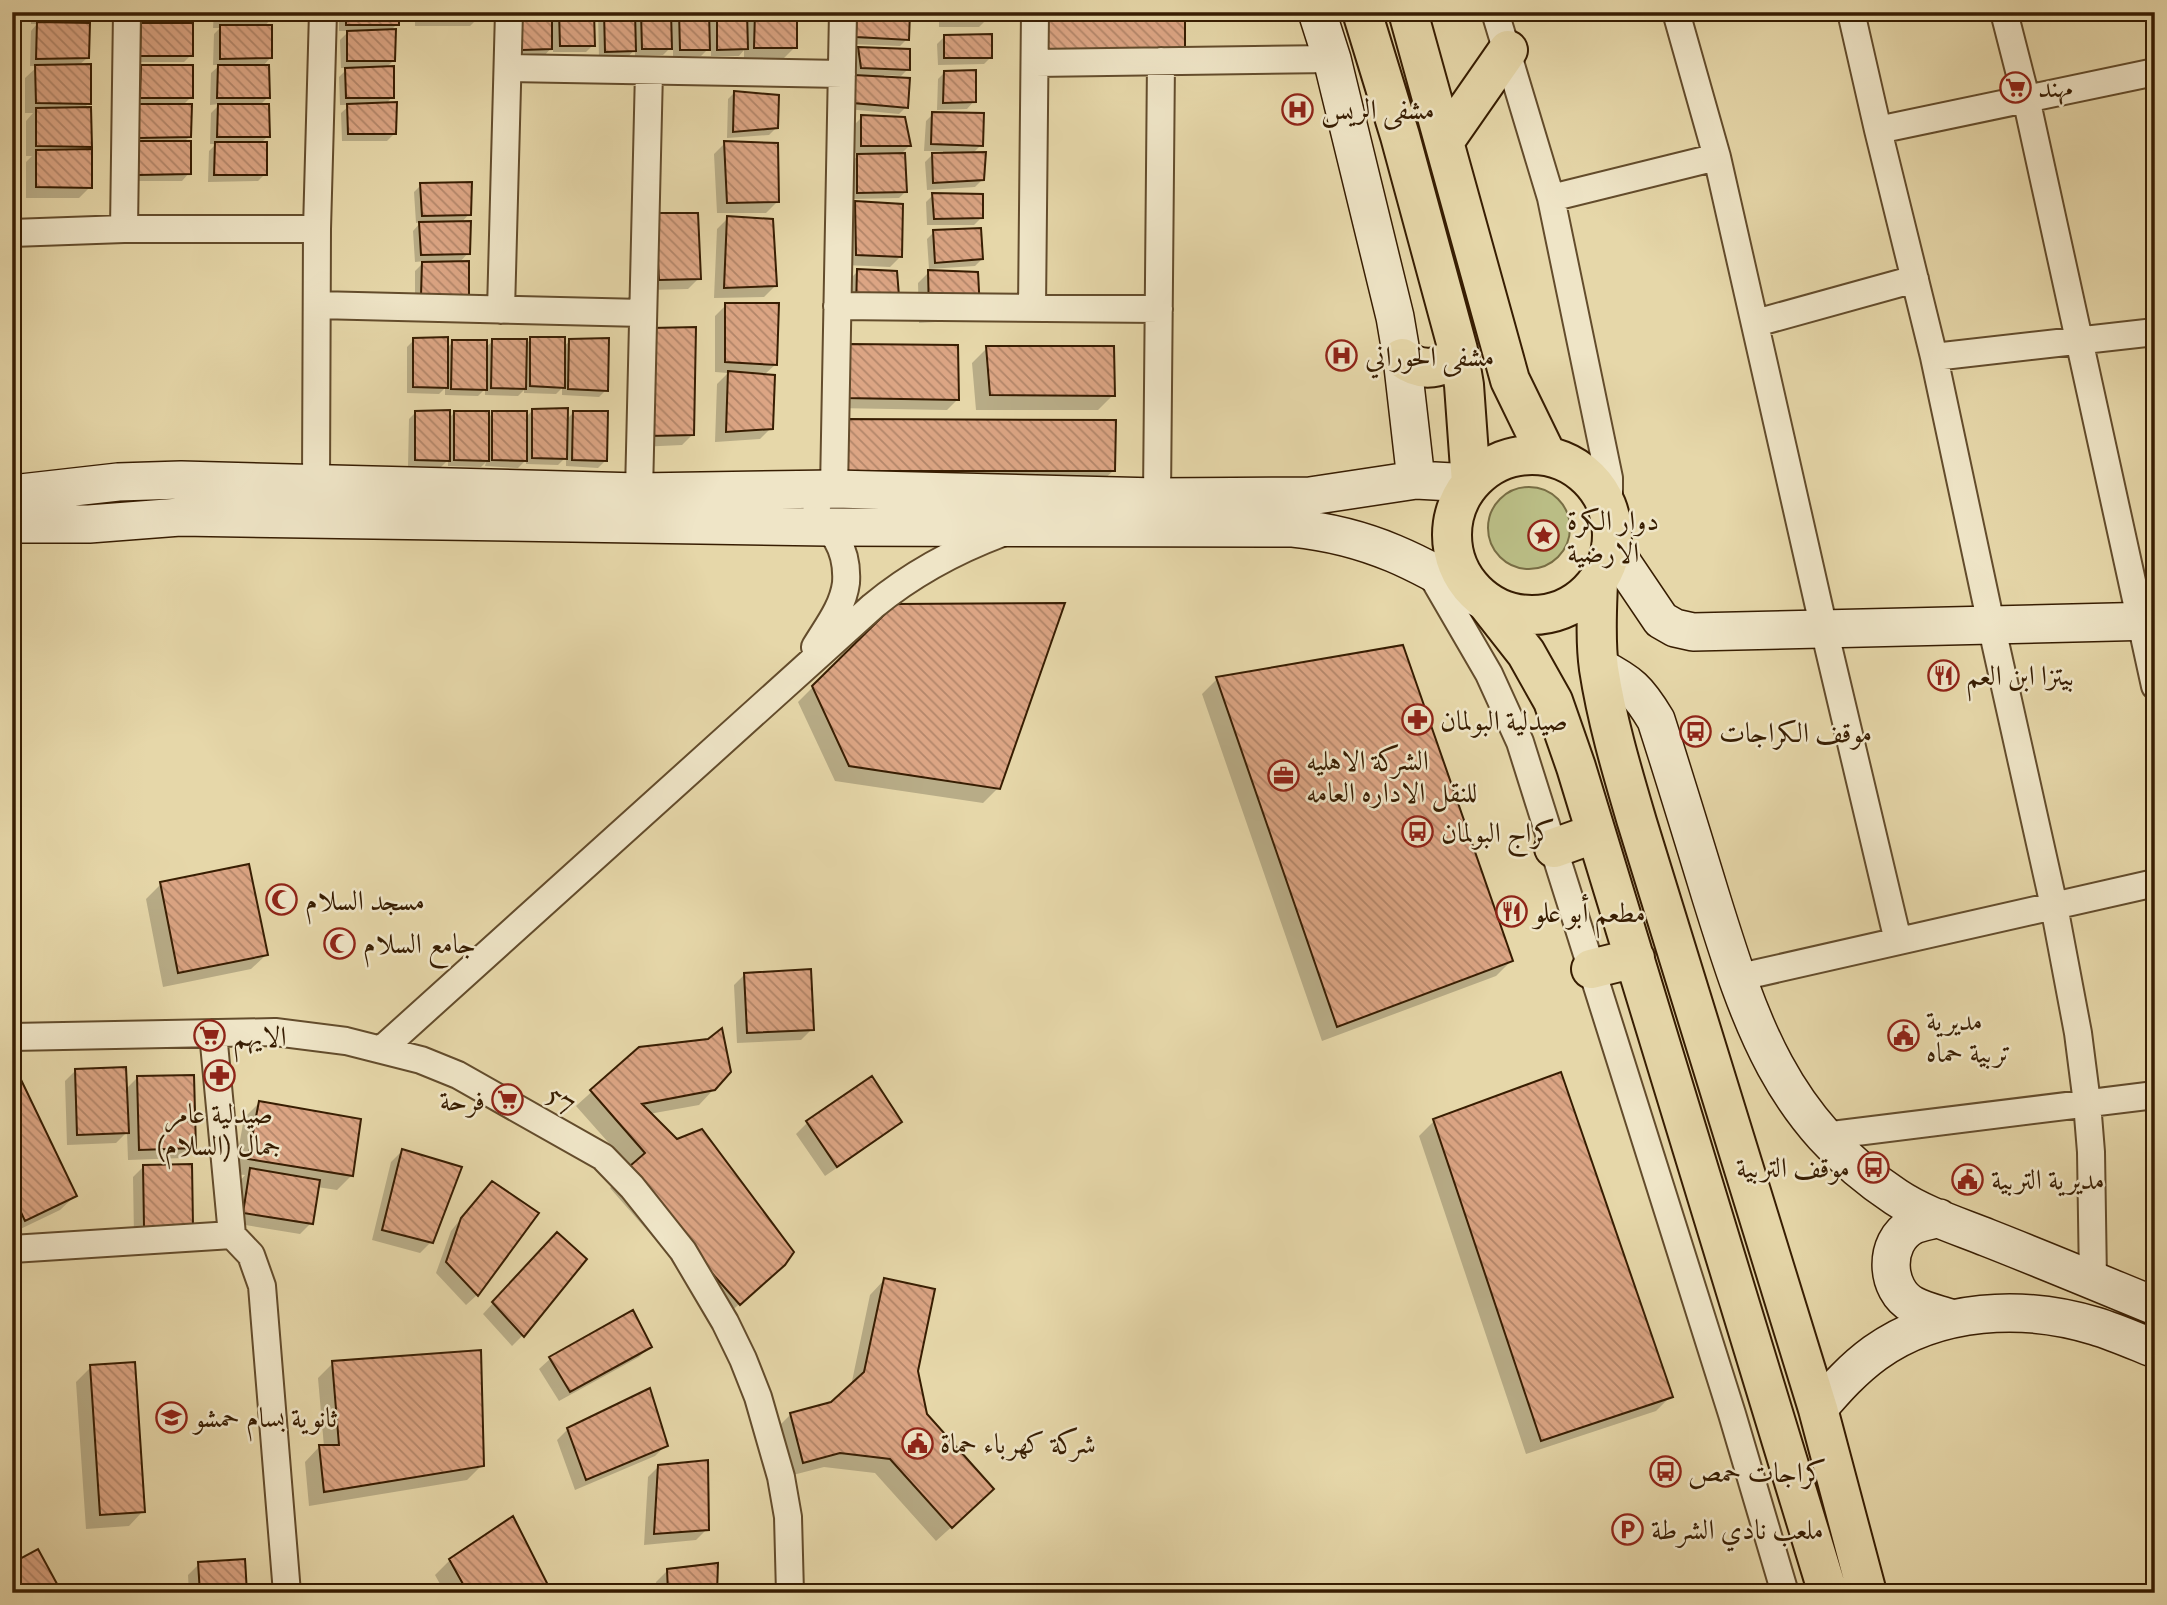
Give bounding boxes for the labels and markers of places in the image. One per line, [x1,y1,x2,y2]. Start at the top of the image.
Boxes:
supermarket icon: مهند [1998,70,2032,104]
place label: مهند [2038,70,2073,106]
hospital icon: مشفى الريس [1281,92,1315,126]
place label: مشفى الريس [1321,92,1435,130]
hospital icon: مشفى الحوراني [1325,339,1359,373]
place label: مشفى الحوراني [1365,339,1494,379]
place label: دوار الكرة الارضية [1567,503,1659,570]
place icon: دوار الكرة الارضية [1527,519,1561,553]
restaurant icon: بيتزا ابن العم [1926,658,1960,692]
place label: بيتزا ابن العم [1966,658,2074,702]
pharmacy icon: صيدلية البولمان [1400,703,1434,737]
place label: صيدلية البولمان [1440,703,1568,738]
bus stop icon: موقف الكراجات [1679,715,1713,749]
place label: موقف الكراجات [1719,715,1872,751]
place label: الشركة الاهليه للنقل الاداره العامه [1306,743,1478,812]
office icon: الشركة الاهليه للنقل الاداره العامه [1266,759,1300,793]
bus stop icon: كراج البولمان [1401,815,1435,849]
place label: كراج البولمان [1441,815,1555,858]
mosque icon: مسجد السلام [265,883,299,917]
place label: مسجد السلام [305,883,425,925]
place label: مطعم أبو علو [1531,893,1646,939]
restaurant icon: مطعم أبو علو [1494,895,1528,929]
mosque icon: جامع السلام [323,926,357,960]
place label: جامع السلام [363,926,476,969]
place label: مديرية تربية حماه [1926,1003,2011,1070]
supermarket icon: الايهم [193,1019,227,1053]
place label: الايهم [233,1019,287,1063]
public building icon: مديرية تربية حماه [1886,1019,1920,1053]
pharmacy icon: صيدلية عامر جمال (السلام) [202,1059,236,1093]
place label: فرحة [440,1083,485,1118]
supermarket icon: فرحة [491,1083,525,1117]
place label: صيدلية عامر جمال (السلام) [157,1096,281,1170]
place label: موقف التربية [1736,1150,1850,1185]
bus stop icon: موقف التربية [1856,1150,1890,1184]
public building icon: مديرية التربية [1951,1162,1985,1196]
place label: مديرية التربية [1991,1162,2105,1197]
school or university icon: ثانوية بسام حمشو [154,1400,188,1434]
place label: ثانوية بسام حمشو [191,1400,338,1442]
public building icon: شركة كهرباء حماة [900,1426,934,1460]
place label: شركة كهرباء حماة [940,1426,1096,1462]
bus stop icon: كراجات حمص [1648,1455,1682,1489]
place label: كراجات حمص [1688,1455,1827,1490]
parking icon: ملعب نادي الشرطة [1611,1512,1645,1546]
place label: ملعب نادي الشرطة [1651,1512,1824,1552]

